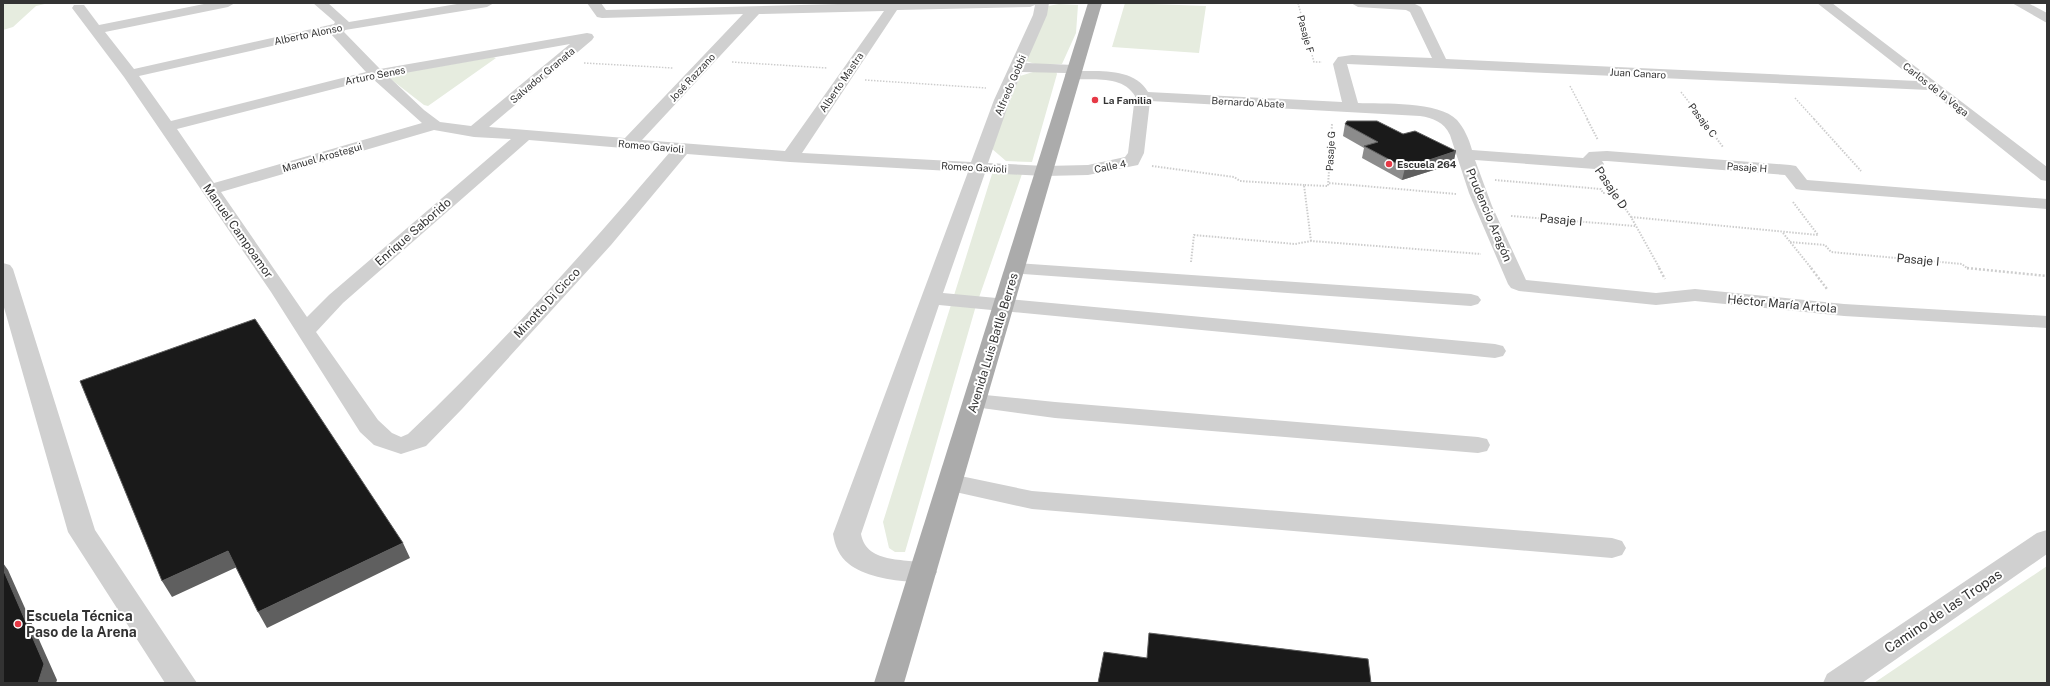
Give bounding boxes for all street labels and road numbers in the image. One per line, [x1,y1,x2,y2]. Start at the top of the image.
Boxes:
street label: Pasaje F [1295,14,1317,54]
street label: Alberto Alonso [273,21,343,47]
street label: Salvador Granata [507,45,577,105]
street label: José Razzano [667,50,718,104]
street label: Alberto Mastra [817,50,865,114]
street label: Alfredo Gobbi [992,53,1028,117]
street label: Carlos de la Vega [1901,60,1971,118]
street label: Arturo Senes [344,63,406,87]
street label: Juan Canaro [1609,66,1667,80]
street label: Bernardo Abate [1211,94,1285,110]
street label: Pasaje C [1686,100,1720,140]
street label: Pasaje G [1323,131,1337,171]
street label: Romeo Gavioli [618,137,684,155]
street label: Manuel Arostegui [281,140,363,174]
street label: Calle 4 [1093,157,1127,175]
street label: Romeo Gavioli [941,159,1007,175]
street label: Pasaje H [1726,160,1768,174]
street label: Pasaje D [1592,164,1630,212]
street label: Prudencio Aragón [1463,166,1515,264]
street label: Manuel Campoamor [200,181,276,281]
street label: Enrique Saborido [372,195,454,269]
street label: Pasaje I [1539,211,1583,229]
street label: Pasaje I [1896,251,1940,269]
street label: Minotto Di Cicco [511,265,583,341]
street label: Avenida Luis Batlle Berres [965,271,1021,415]
street label: Héctor María Artola [1727,292,1837,316]
street label: Camino de las Tropas [1881,566,2005,656]

